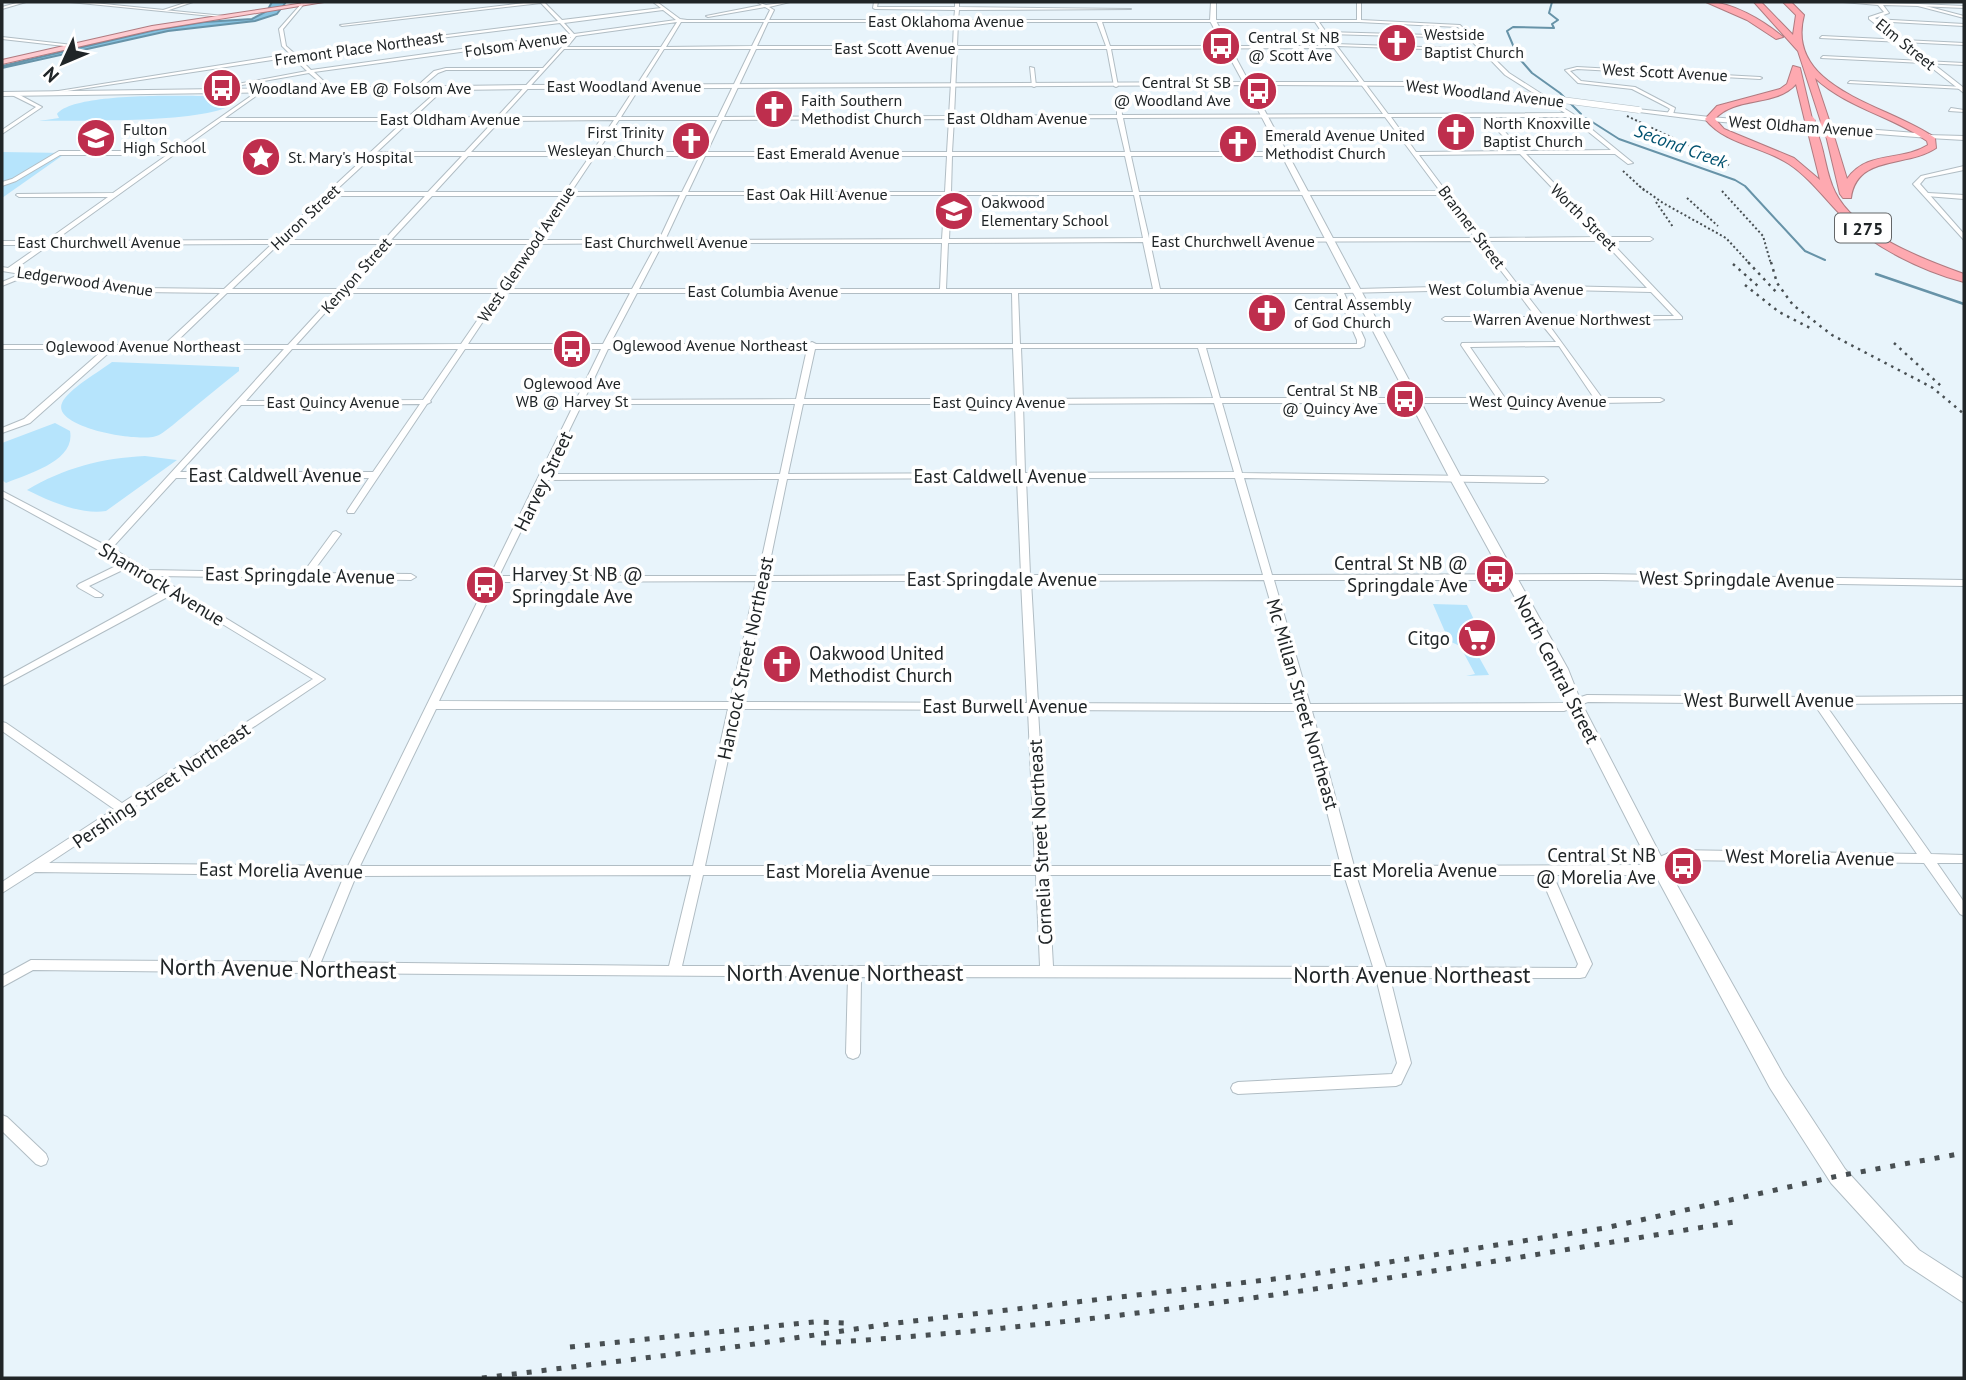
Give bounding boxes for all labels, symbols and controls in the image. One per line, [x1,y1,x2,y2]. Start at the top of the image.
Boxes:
street label: East Oklahoma Avenue [868,11,1024,31]
street label: Elm Street [1872,14,1940,75]
church icon: Westside Baptist Church [1376,22,1418,64]
place label: Westside Baptist Church [1424,24,1524,62]
bus stop icon: Central St NB @ Scott Ave [1200,25,1242,67]
street label: Fremont Place Northeast [273,26,445,70]
street label: Folsom Avenue [463,27,569,61]
place label: Central St NB @ Scott Ave [1248,27,1340,65]
north arrow [28,28,98,98]
street label: East Scott Avenue [834,38,956,58]
street label: West Scott Avenue [1602,59,1728,85]
text: N [38,62,64,88]
bus stop icon: Woodland Ave EB @ Folsom Ave [201,67,243,109]
bus stop icon: Central St SB @ Woodland Ave [1237,70,1279,112]
place label: Central St SB @ Woodland Ave [1113,72,1231,110]
street label: West Woodland Avenue [1405,75,1565,111]
street label: East Woodland Avenue [547,76,701,96]
place label: Woodland Ave EB @ Folsom Ave [249,78,471,98]
church icon: Faith Southern Methodist Church [753,88,795,130]
place label: Faith Southern Methodist Church [801,90,922,128]
street label: East Oldham Avenue [947,108,1087,128]
street label: East Oldham Avenue [380,109,520,129]
church icon: North Knoxville Baptist Church [1435,111,1477,153]
street label: West Oldham Avenue [1728,111,1874,141]
place label: North Knoxville Baptist Church [1483,113,1591,151]
school or university icon: Fulton High School [75,117,117,159]
place label: Fulton High School [123,119,206,157]
water label: Second Creek [1632,119,1731,174]
church icon: First Trinity Wesleyan Church [670,120,712,162]
place label: First Trinity Wesleyan Church [548,122,665,160]
church icon: Emerald Avenue United Methodist Church [1217,123,1259,165]
place label: Emerald Avenue United Methodist Church [1265,125,1425,163]
place icon: St. Mary's Hospital [240,136,282,178]
street label: East Emerald Avenue [756,143,900,163]
place label: St. Mary's Hospital [288,147,413,167]
street label: Worth Street [1546,179,1622,255]
street label: Huron Street [266,180,344,254]
street label: Branner Street [1434,181,1510,273]
street label: West Glenwood Avenue [473,182,579,326]
street label: East Oak Hill Avenue [746,184,888,204]
school or university icon: Oakwood Elementary School [933,190,975,232]
place label: Oakwood Elementary School [981,192,1109,230]
road number: I 275 [1835,213,1891,242]
street label: East Churchwell Avenue [1151,231,1315,251]
street label: East Churchwell Avenue [17,232,181,252]
street label: Kenyon Street [317,232,396,317]
street label: East Churchwell Avenue [584,232,748,252]
street label: Ledgerwood Avenue [16,262,154,300]
street label: West Columbia Avenue [1428,279,1584,299]
street label: East Columbia Avenue [688,281,838,301]
church icon: Central Assembly of God Church [1246,292,1288,334]
place label: Central Assembly of God Church [1294,294,1412,332]
street label: Warren Avenue Northwest [1473,309,1651,329]
bus stop icon: Oglewood Ave WB @ Harvey St [551,328,593,370]
street label: Oglewood Avenue Northeast [612,335,808,355]
street label: Oglewood Avenue Northeast [45,336,241,356]
place label: Oglewood Ave WB @ Harvey St [516,373,629,411]
bus stop icon: Central St NB @ Quincy Ave [1384,378,1426,420]
place label: Central St NB @ Quincy Ave [1282,380,1378,418]
street label: West Quincy Avenue [1469,391,1607,411]
street label: East Quincy Avenue [266,392,400,412]
street label: East Quincy Avenue [932,392,1066,412]
street label: Harvey Street [508,426,578,535]
street label: East Caldwell Avenue [188,463,362,487]
street label: East Caldwell Avenue [913,464,1087,488]
street label: Shamrock Avenue [95,537,229,631]
place label: Central St NB @ Springdale Ave [1334,551,1468,597]
bus stop icon: Central St NB @ Springdale Ave [1474,553,1516,595]
street label: Hancock Street Northeast [712,554,778,762]
street label: East Springdale Avenue [205,561,395,589]
place label: Harvey St NB @ Springdale Ave [512,562,643,608]
bus stop icon: Harvey St NB @ Springdale Ave [464,564,506,606]
street label: West Springdale Avenue [1639,565,1835,593]
street label: East Springdale Avenue [907,567,1097,591]
street label: North Central Street [1509,591,1605,748]
street label: Mc Millan Street Northeast [1261,596,1345,813]
supermarket icon: Citgo [1456,617,1498,659]
place label: Citgo [1407,626,1450,650]
place label: Oakwood United Methodist Church [809,641,952,687]
church icon: Oakwood United Methodist Church [761,643,803,685]
street label: West Burwell Avenue [1684,688,1854,712]
street label: East Burwell Avenue [922,694,1088,718]
street label: Pershing Street Northeast [68,716,255,853]
street label: Cornelia Street Northeast [1023,738,1057,945]
place label: Central St NB @ Morelia Ave [1536,843,1656,889]
street label: West Morelia Avenue [1725,844,1895,870]
bus stop icon: Central St NB @ Morelia Ave [1662,845,1704,887]
street label: East Morelia Avenue [199,857,363,883]
street label: East Morelia Avenue [1333,858,1497,882]
street label: East Morelia Avenue [766,859,930,883]
street label: North Avenue Northeast [159,951,397,985]
street label: North Avenue Northeast [726,958,964,987]
street label: North Avenue Northeast [1293,960,1531,989]

